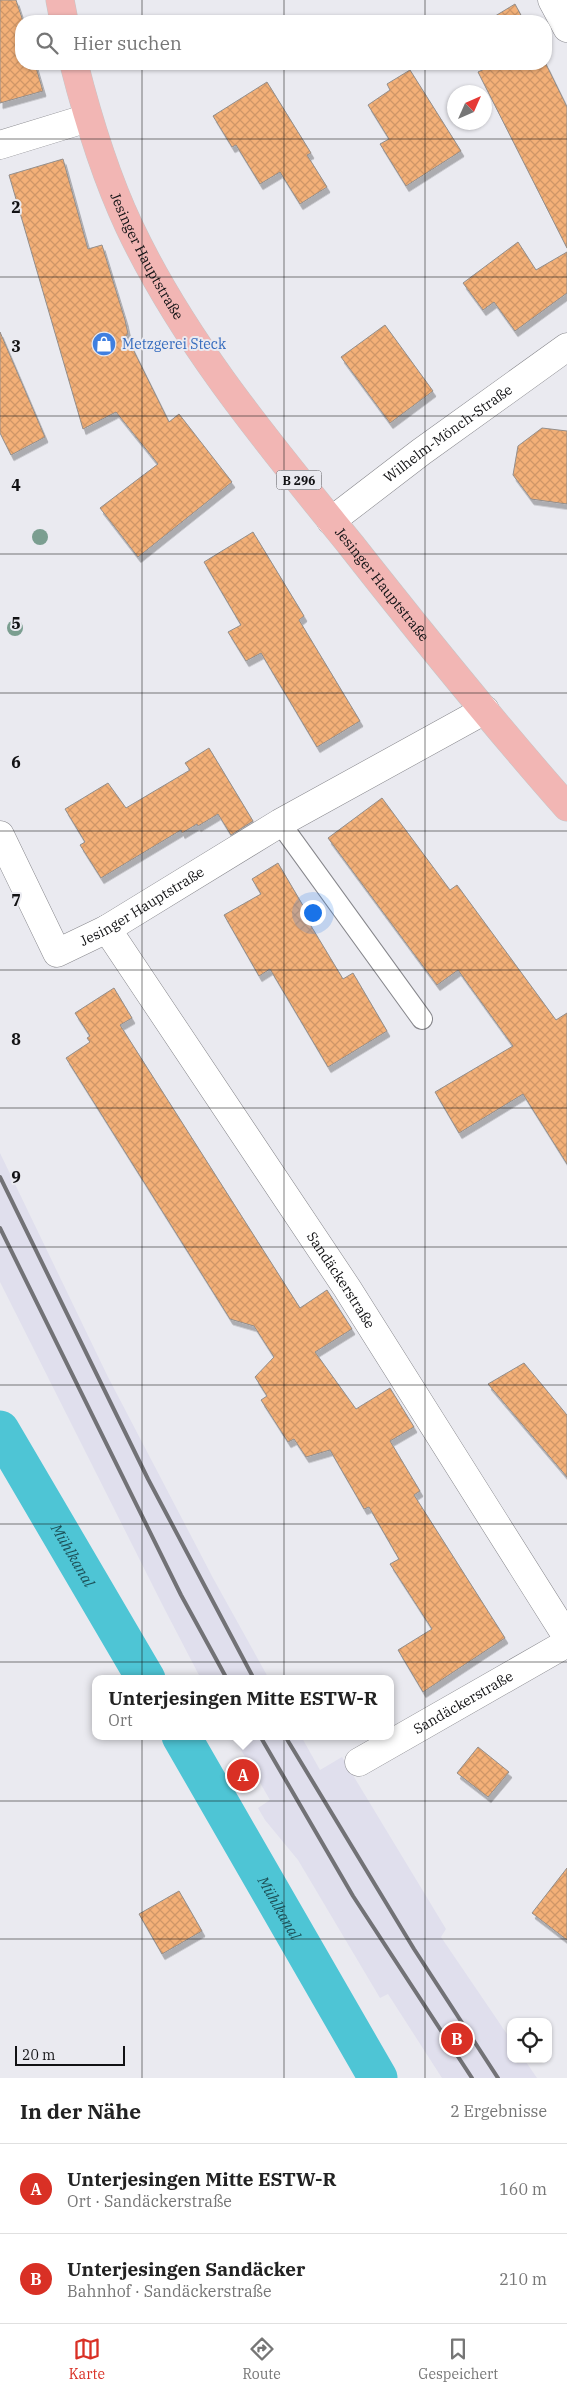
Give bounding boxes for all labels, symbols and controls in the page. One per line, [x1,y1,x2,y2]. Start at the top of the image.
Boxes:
search box [15,15,552,70]
icon: search [33,29,61,57]
text: Hier suchen [73,31,182,55]
north arrow [447,85,492,130]
street label: Jesinger Hauptstraße [106,190,188,323]
text: 2 [11,197,21,217]
shop icon: Metzgerei Steck [91,331,117,357]
place label: Metzgerei Steck [122,335,227,353]
text: 3 [11,336,21,356]
street label: Wilhelm-Mönch-Straße [380,380,516,487]
road number: B 296 [276,470,322,490]
text: 4 [11,475,21,495]
street label: Jesinger Hauptstraße [331,523,433,645]
text: 5 [11,613,21,633]
text: 6 [11,752,21,772]
street label: Jesinger Hauptstraße [77,863,207,950]
text: 7 [11,890,21,910]
your location [300,900,326,926]
text: 8 [11,1029,21,1049]
text: 9 [11,1167,21,1187]
street label: Sandäckerstraße [303,1228,379,1332]
water label: Mühlkanal [47,1519,100,1591]
street label: Sandäckerstraße [410,1667,516,1738]
popup [92,1675,394,1740]
text: Unterjesingen Mitte ESTW-R [108,1686,378,1710]
text: Ort [108,1710,133,1730]
pin: A [227,1756,259,1794]
water label: Mühlkanal [254,1872,306,1943]
map controls [507,2018,552,2063]
button: locate [507,2018,552,2063]
pin: B [441,2020,473,2058]
scale bar [15,2043,125,2066]
text: 20 m [22,2046,55,2064]
text: In der Nähe [20,2097,141,2125]
text: 2 Ergebnisse [450,2101,547,2121]
text: Unterjesingen Mitte ESTW-R [67,2167,337,2191]
text: A [30,2179,42,2199]
text: 160 m [499,2179,547,2199]
text: Ort · Sandäckerstraße [67,2191,232,2211]
text: Unterjesingen Sandäcker [67,2257,305,2281]
text: B [30,2269,42,2289]
text: 210 m [499,2269,547,2289]
text: Bahnhof · Sandäckerstraße [67,2281,272,2301]
tab: Karte [69,2335,105,2383]
tab: Route [243,2335,281,2383]
tab: Gespeichert [418,2335,498,2383]

